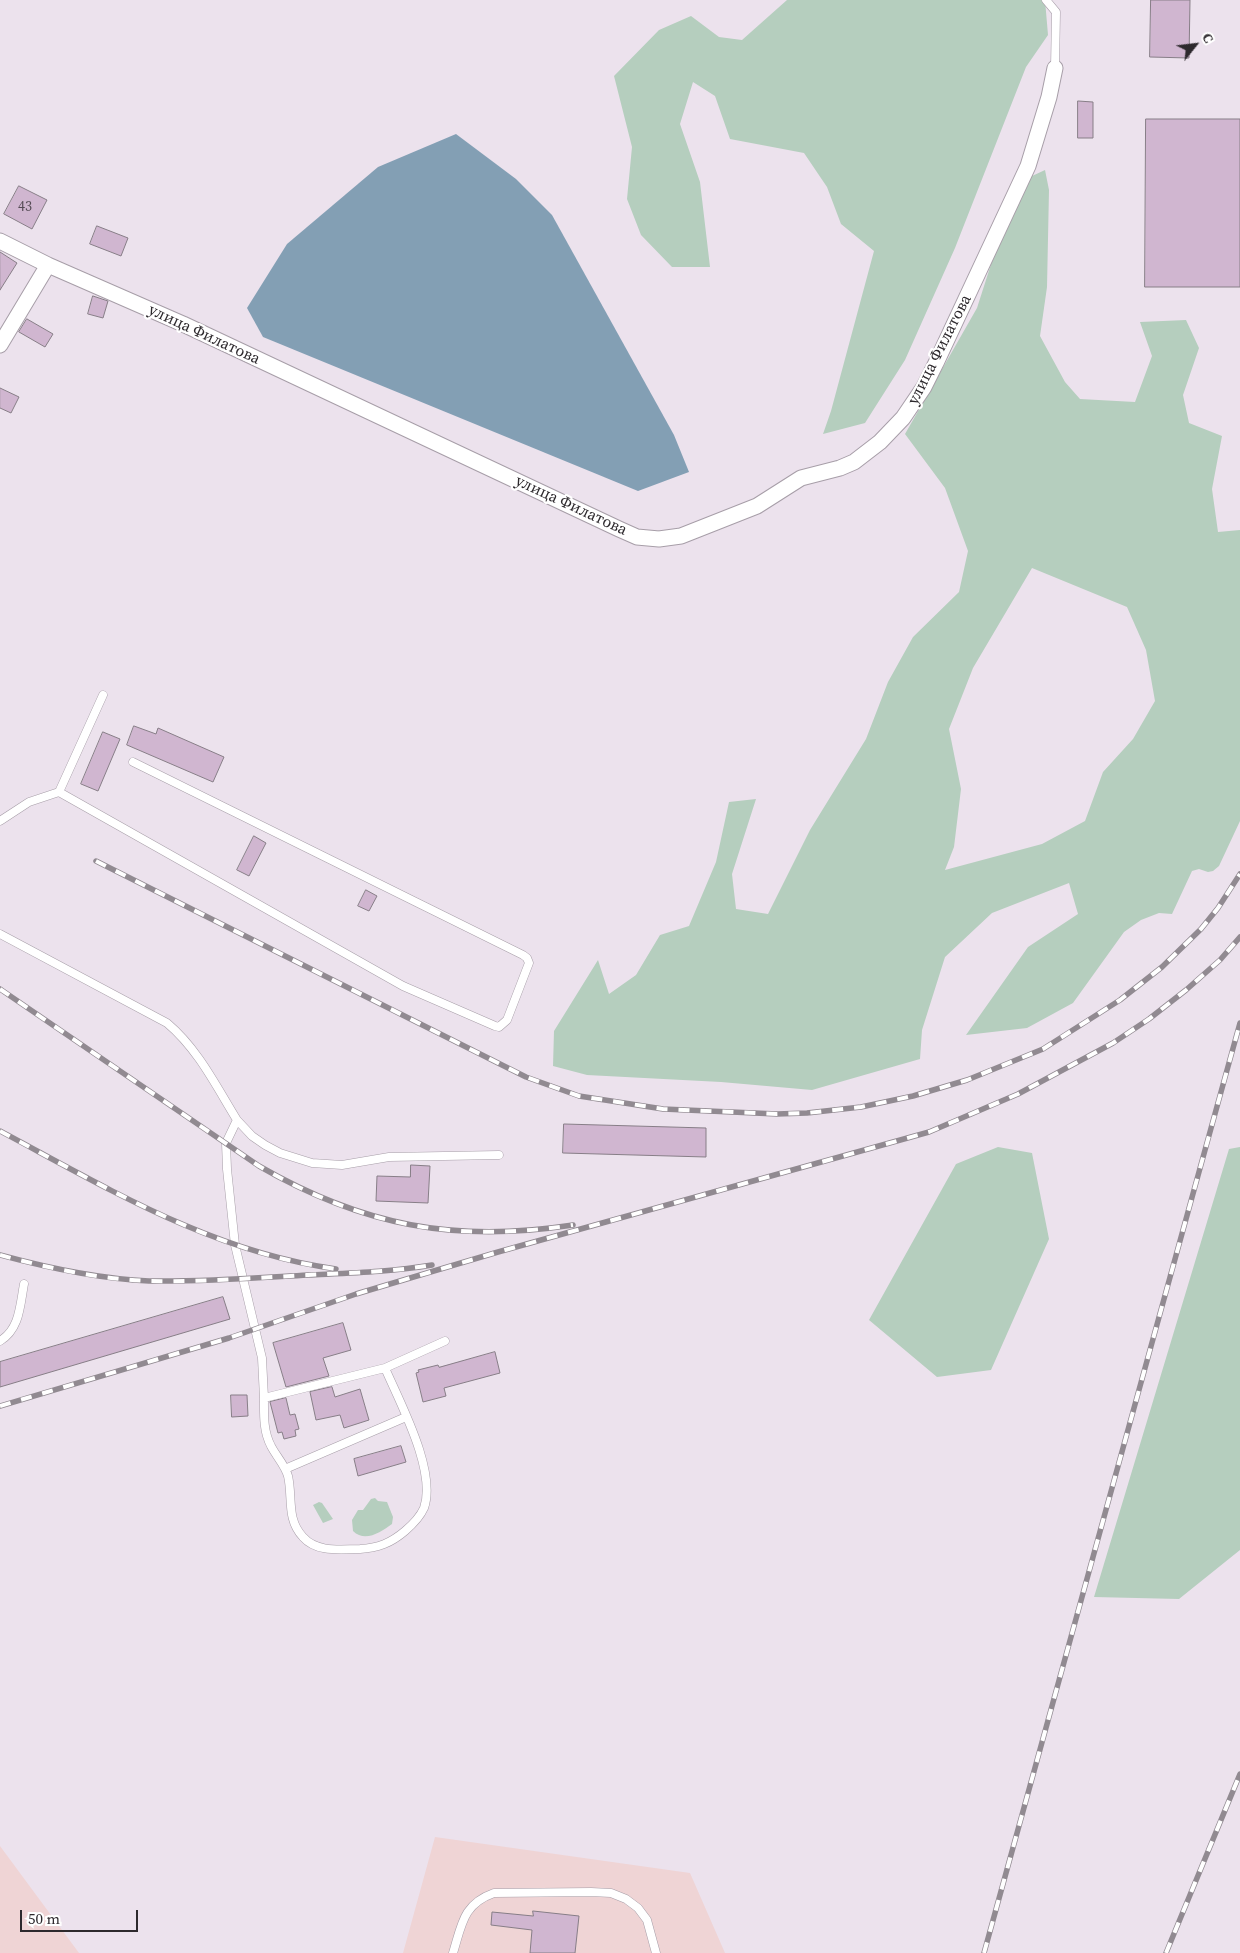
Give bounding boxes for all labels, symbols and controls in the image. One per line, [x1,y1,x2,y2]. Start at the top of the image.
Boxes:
north arrow [1170,20,1220,70]
text: С [1197,29,1219,46]
house number: 43 [18,199,32,215]
street label: улица Филатова [904,292,976,408]
street label: улица Филатова [145,301,263,369]
street label: улица Филатова [512,472,630,540]
scale bar [22,1900,140,1932]
text: 50 m [28,1908,60,1929]

